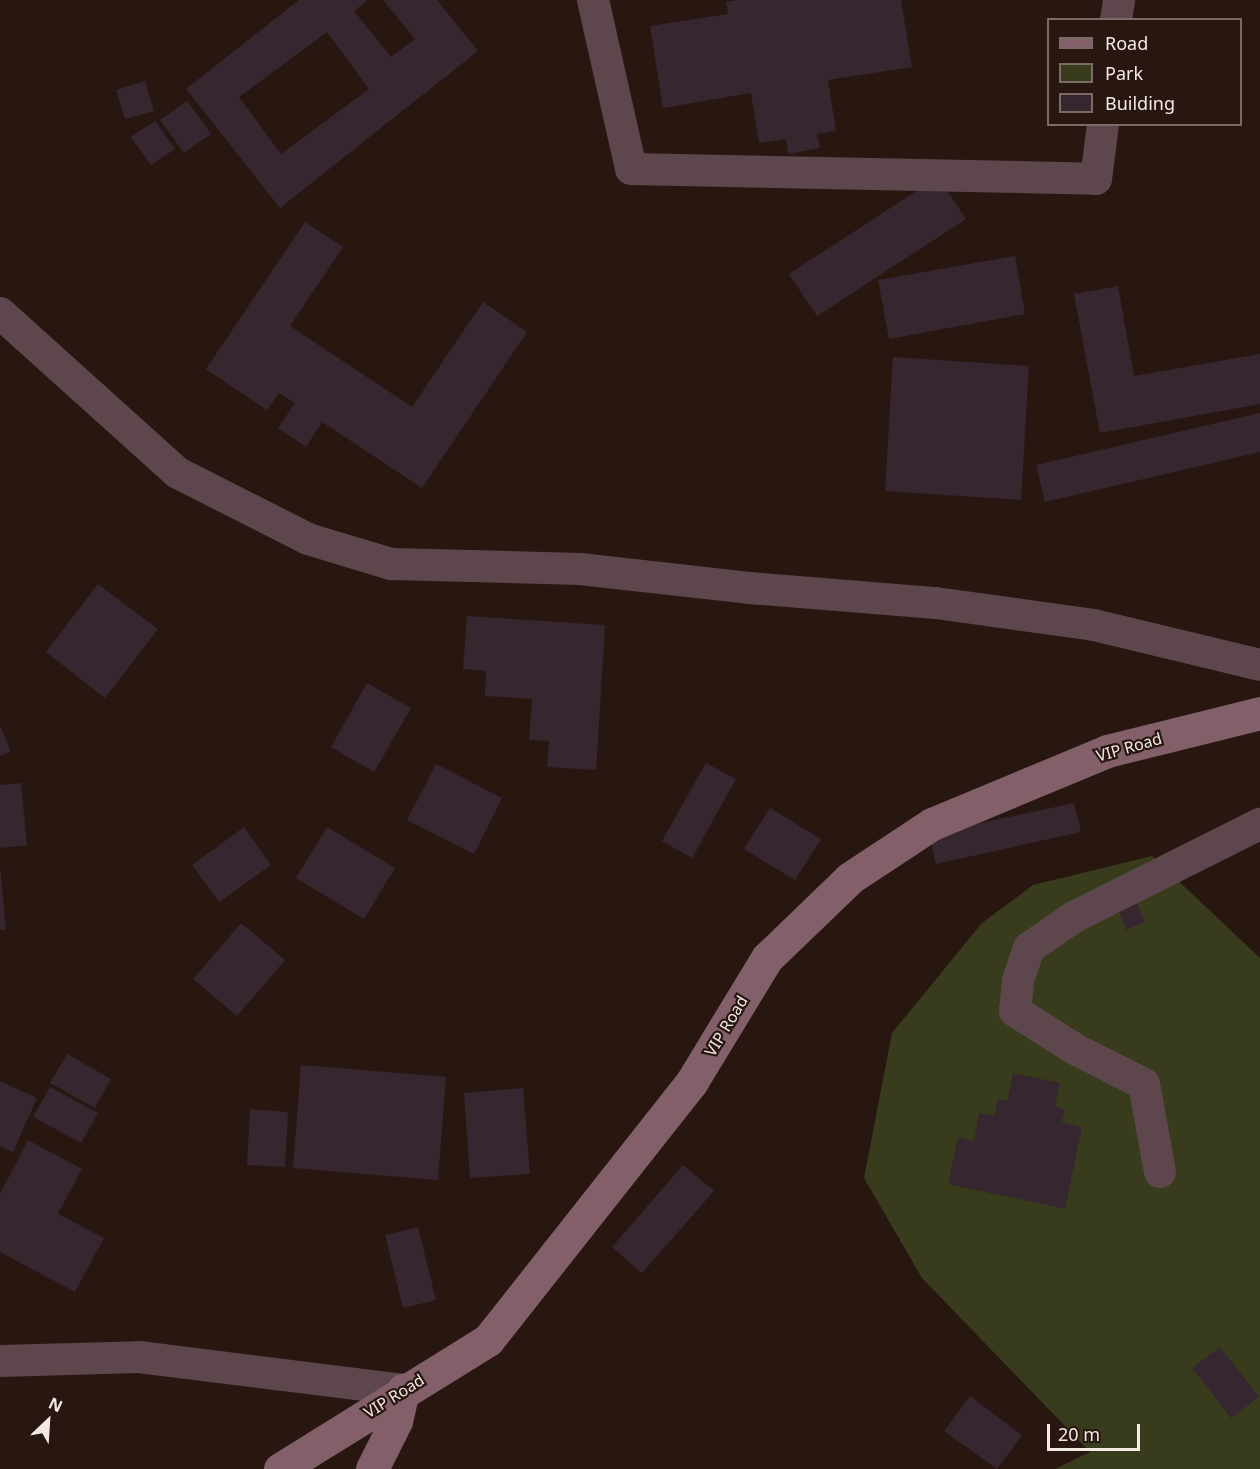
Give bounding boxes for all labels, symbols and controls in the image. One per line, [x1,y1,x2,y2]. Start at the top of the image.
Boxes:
legend [1047,18,1242,126]
text: Road [1105,31,1148,55]
text: Park [1105,61,1143,85]
text: Building [1105,91,1175,115]
street label: VIP Road [1094,728,1164,766]
street label: VIP Road [700,992,752,1060]
street label: VIP Road [360,1370,428,1422]
north arrow [18,1391,78,1451]
text: N [45,1392,66,1417]
scale bar [1050,1412,1143,1450]
text: 20 m [1058,1422,1100,1446]

